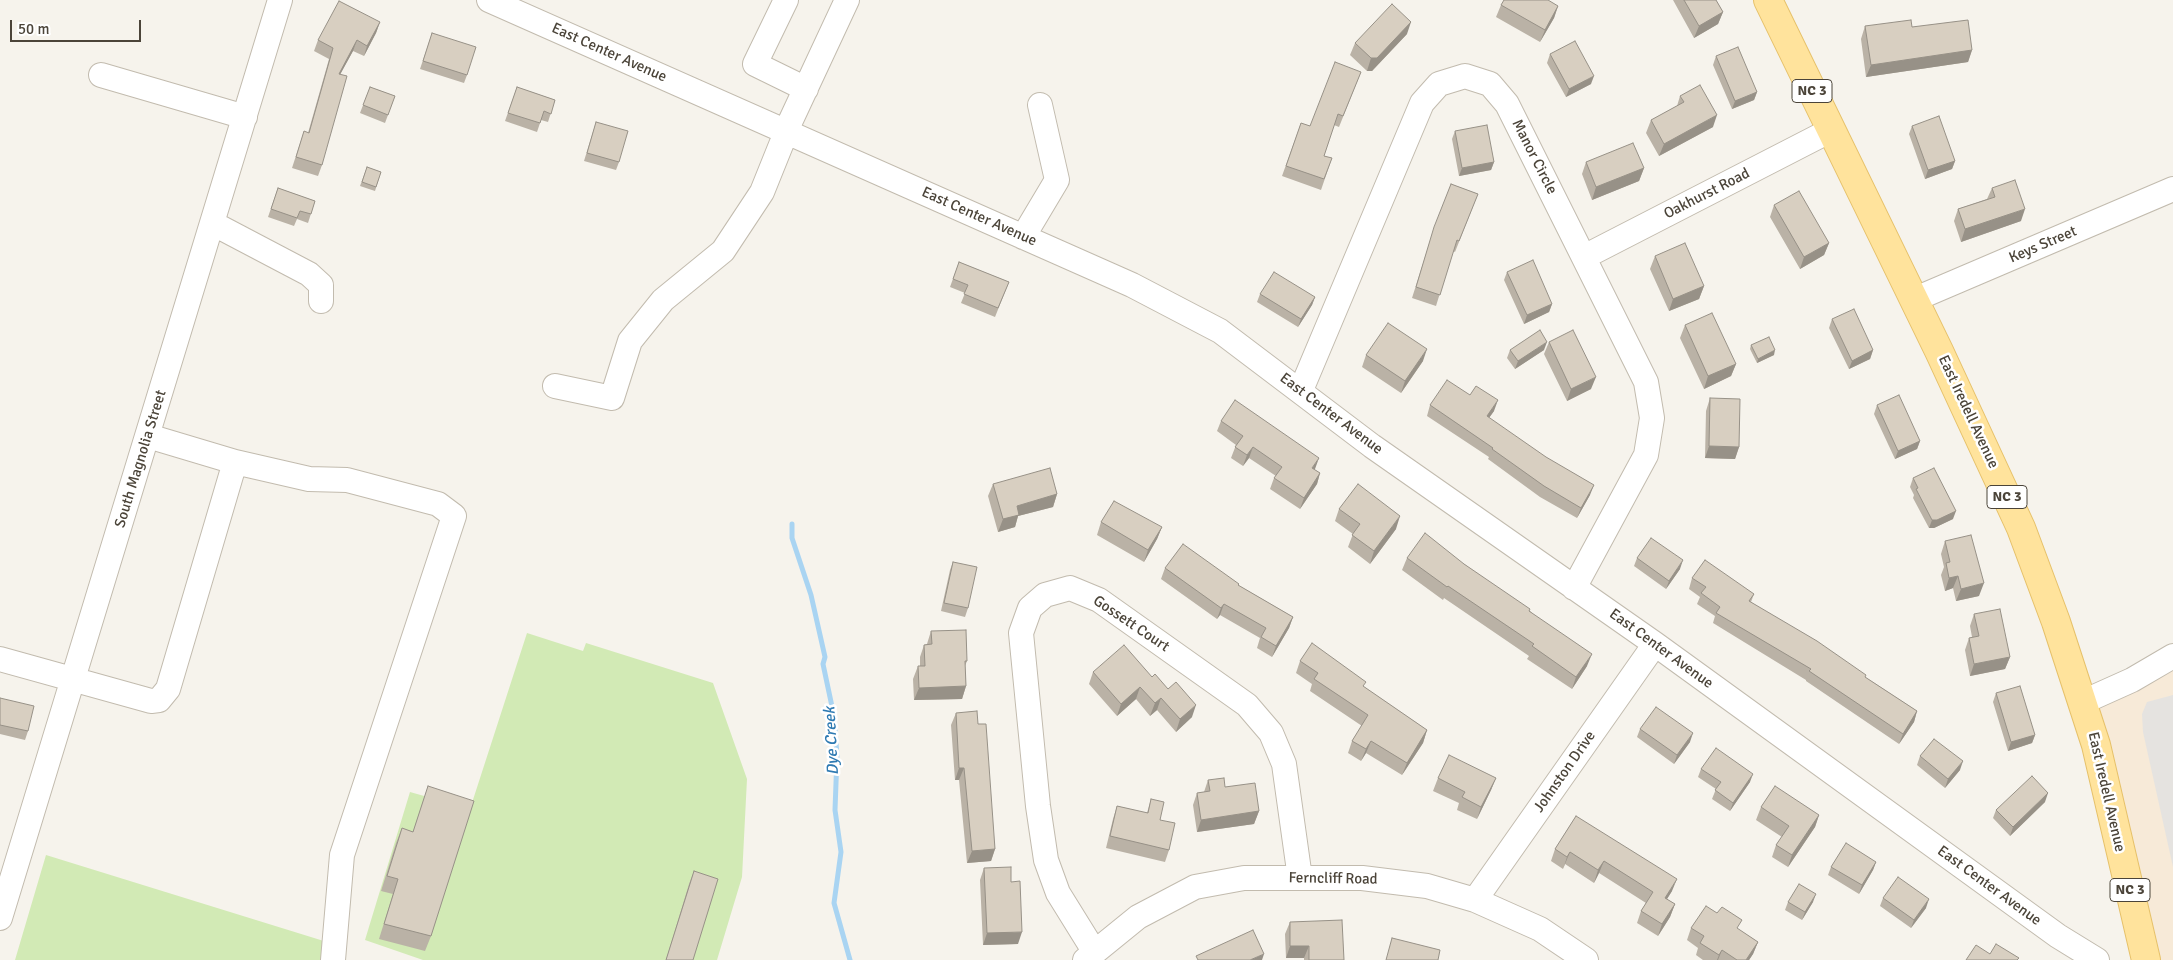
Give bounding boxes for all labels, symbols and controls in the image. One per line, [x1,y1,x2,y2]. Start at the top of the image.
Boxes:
scale bar [12,10,144,42]
text: 50 m [18,20,49,38]
street label: East Center Avenue [549,20,669,86]
road number: NC 3 [1792,80,1832,102]
street label: Manor Circle [1507,117,1561,197]
street label: Oakhurst Road [1661,165,1753,223]
street label: East Center Avenue [919,184,1039,250]
street label: Keys Street [2006,223,2080,267]
street label: East Iredell Avenue [1934,353,2002,471]
street label: East Center Avenue [1276,369,1386,459]
street label: South Magnolia Street [111,388,171,530]
road number: NC 3 [1987,486,2027,508]
street label: Gossett Court [1090,592,1172,656]
street label: East Center Avenue [1606,605,1716,693]
water label: Dye Creek [821,706,843,776]
street label: Johnston Drive [1530,728,1600,816]
street label: East Iredell Avenue [2083,730,2129,854]
street label: East Center Avenue [1934,842,2044,930]
street label: Ferncliff Road [1288,869,1378,889]
road number: NC 3 [2110,878,2150,902]

